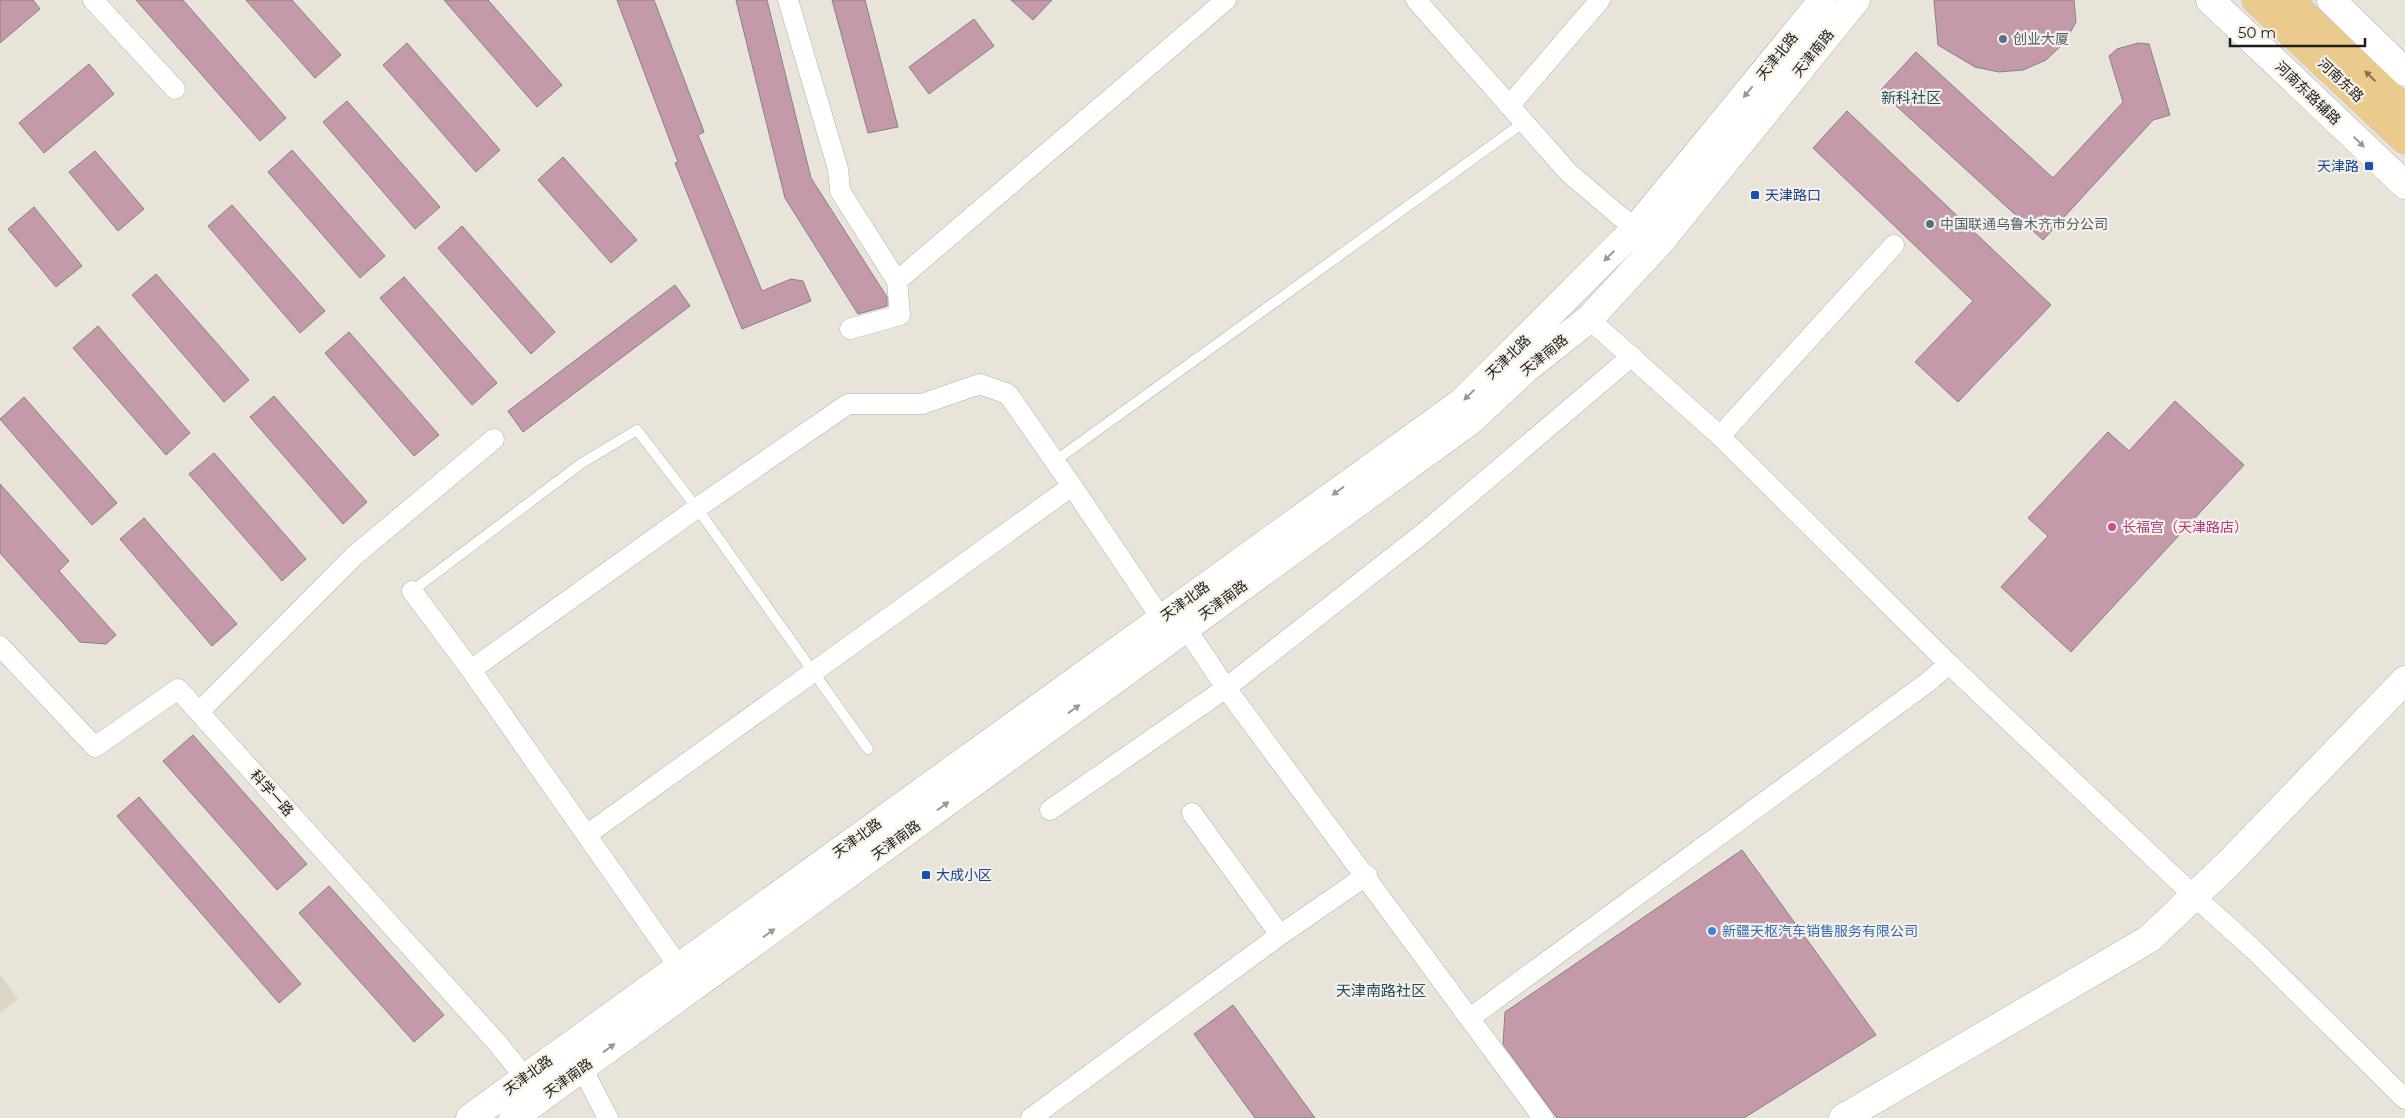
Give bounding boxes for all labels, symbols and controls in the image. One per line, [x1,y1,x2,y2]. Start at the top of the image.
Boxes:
scale bar [2230,15,2365,47]
text: 50 m [2238,23,2276,42]
street label: 天津南路 [1788,26,1838,80]
street label: 天津北路 [1752,29,1802,83]
place label: 创业大厦 [2013,30,2069,48]
marker: 创业大厦 [1997,33,2009,45]
street label: 河南东路 [2314,54,2368,106]
street label: 河南东路辅路 [2272,57,2344,129]
one-way arrow [2364,70,2376,82]
one-way arrow [1742,85,1753,98]
district label: 新科社区 [1881,88,1941,107]
one-way arrow [2353,136,2365,148]
place label: 天津路 [2317,157,2359,175]
marker: 天津路 [2363,160,2375,172]
place label: 天津路口 [1765,186,1821,204]
marker: 天津路口 [1749,189,1761,201]
place label: 中国联通乌鲁木齐市分公司 [1940,215,2108,233]
marker: 中国联通乌鲁木齐市分公司 [1924,218,1936,230]
one-way arrow [1603,249,1615,261]
street label: 天津南路 [1517,330,1571,380]
street label: 天津北路 [1482,331,1534,383]
one-way arrow [1463,389,1475,401]
one-way arrow [1331,486,1345,496]
place label: 长福宫（天津路店） [2122,518,2248,536]
marker: 长福宫（天津路店） [2106,521,2118,533]
street label: 天津南路 [1195,576,1251,624]
street label: 天津北路 [1157,577,1213,625]
one-way arrow [1067,704,1080,715]
street label: 科学一路 [247,766,297,820]
one-way arrow [936,800,949,811]
street label: 天津北路 [829,814,885,862]
street label: 天津南路 [868,816,924,864]
place label: 大成小区 [936,866,992,884]
marker: 大成小区 [920,869,932,881]
place label: 新疆天枢汽车销售服务有限公司 [1722,922,1918,940]
marker: 新疆天枢汽车销售服务有限公司 [1706,925,1718,937]
one-way arrow [762,928,776,938]
district label: 天津南路社区 [1336,981,1426,1000]
one-way arrow [602,1043,616,1053]
street label: 天津北路 [500,1051,556,1099]
street label: 天津南路 [540,1054,596,1102]

